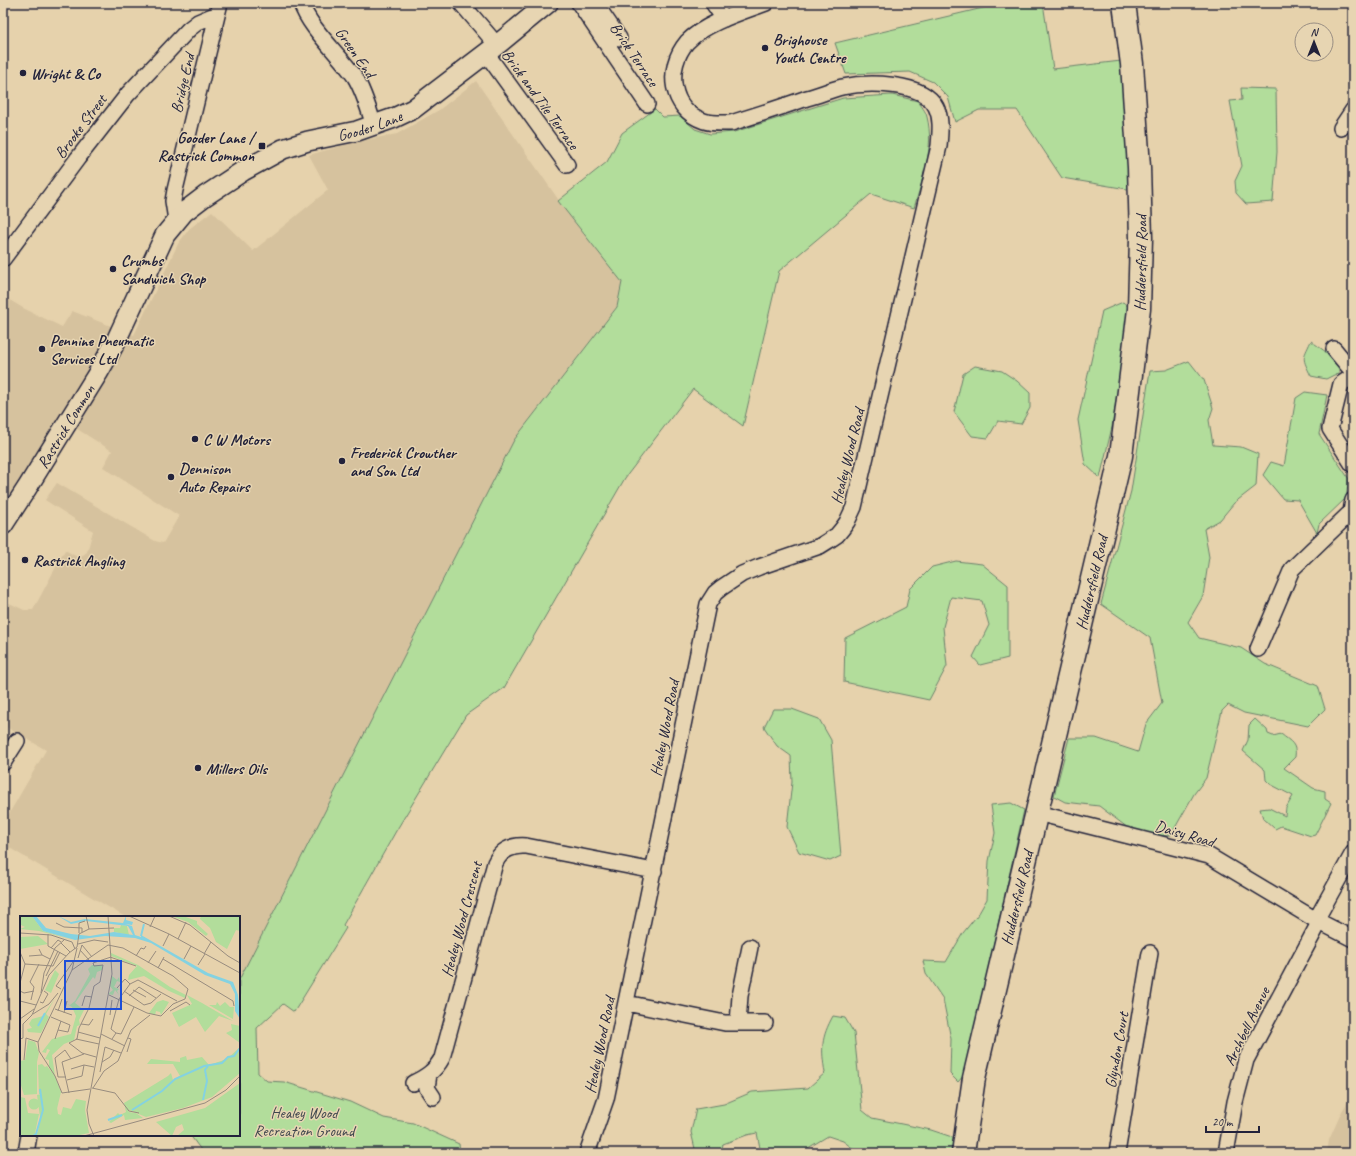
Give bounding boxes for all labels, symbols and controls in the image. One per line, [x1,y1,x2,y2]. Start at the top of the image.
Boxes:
street label: Brick Terrace [605,19,664,92]
north arrow [1294,22,1334,62]
street label: Green End [331,23,381,84]
text: N [1311,25,1320,39]
place label: Brighouse Youth Centre [773,30,847,68]
marker: Brighouse Youth Centre [760,43,770,53]
street label: Brick and Tile Terrace [497,46,584,155]
street label: Bridge End [166,49,200,115]
place label: Wright & Co [31,64,101,84]
marker: Wright & Co [18,68,28,78]
street label: Brooke Street [50,89,112,163]
street label: Gooder Lane [336,106,407,146]
place label: Gooder Lane / Rastrick Common [158,128,258,166]
marker: Gooder Lane / Rastrick Common [257,141,267,151]
street label: Huddersfield Road [1130,212,1152,311]
place label: Crumbs Sandwich Shop [121,251,206,289]
marker: Crumbs Sandwich Shop [108,264,118,274]
place label: Pennine Pneumatic Services Ltd [50,331,155,369]
marker: Pennine Pneumatic Services Ltd [37,344,47,354]
street label: Rastrick Common [33,380,100,472]
street label: Healey Wood Road [826,404,870,506]
place label: C W Motors [203,430,271,450]
marker: C W Motors [190,434,200,444]
place label: Frederick Crowther and Son Ltd [350,443,458,481]
marker: Frederick Crowther and Son Ltd [337,456,347,466]
place label: Dennison Auto Repairs [179,459,251,497]
marker: Dennison Auto Repairs [166,472,176,482]
street label: Huddersfield Road [1071,531,1114,632]
place label: Rastrick Angling [33,551,126,571]
marker: Rastrick Angling [20,555,30,565]
street label: Healey Wood Road [646,676,685,778]
place label: Millers Oils [206,759,268,779]
marker: Millers Oils [193,763,203,773]
street label: Daisy Road [1153,816,1219,853]
street label: Huddersfield Road [997,846,1039,947]
street label: Healey Wood Crescent [437,858,487,979]
inset map [20,916,240,1136]
street label: Archbell Avenue [1219,982,1275,1069]
street label: Healey Wood Road [580,993,620,1095]
street label: Glyndon Court [1100,1009,1134,1090]
park label: Healey Wood Recreation Ground [254,1103,357,1141]
scale bar [1206,1108,1259,1134]
text: 20 m [1212,1114,1234,1130]

